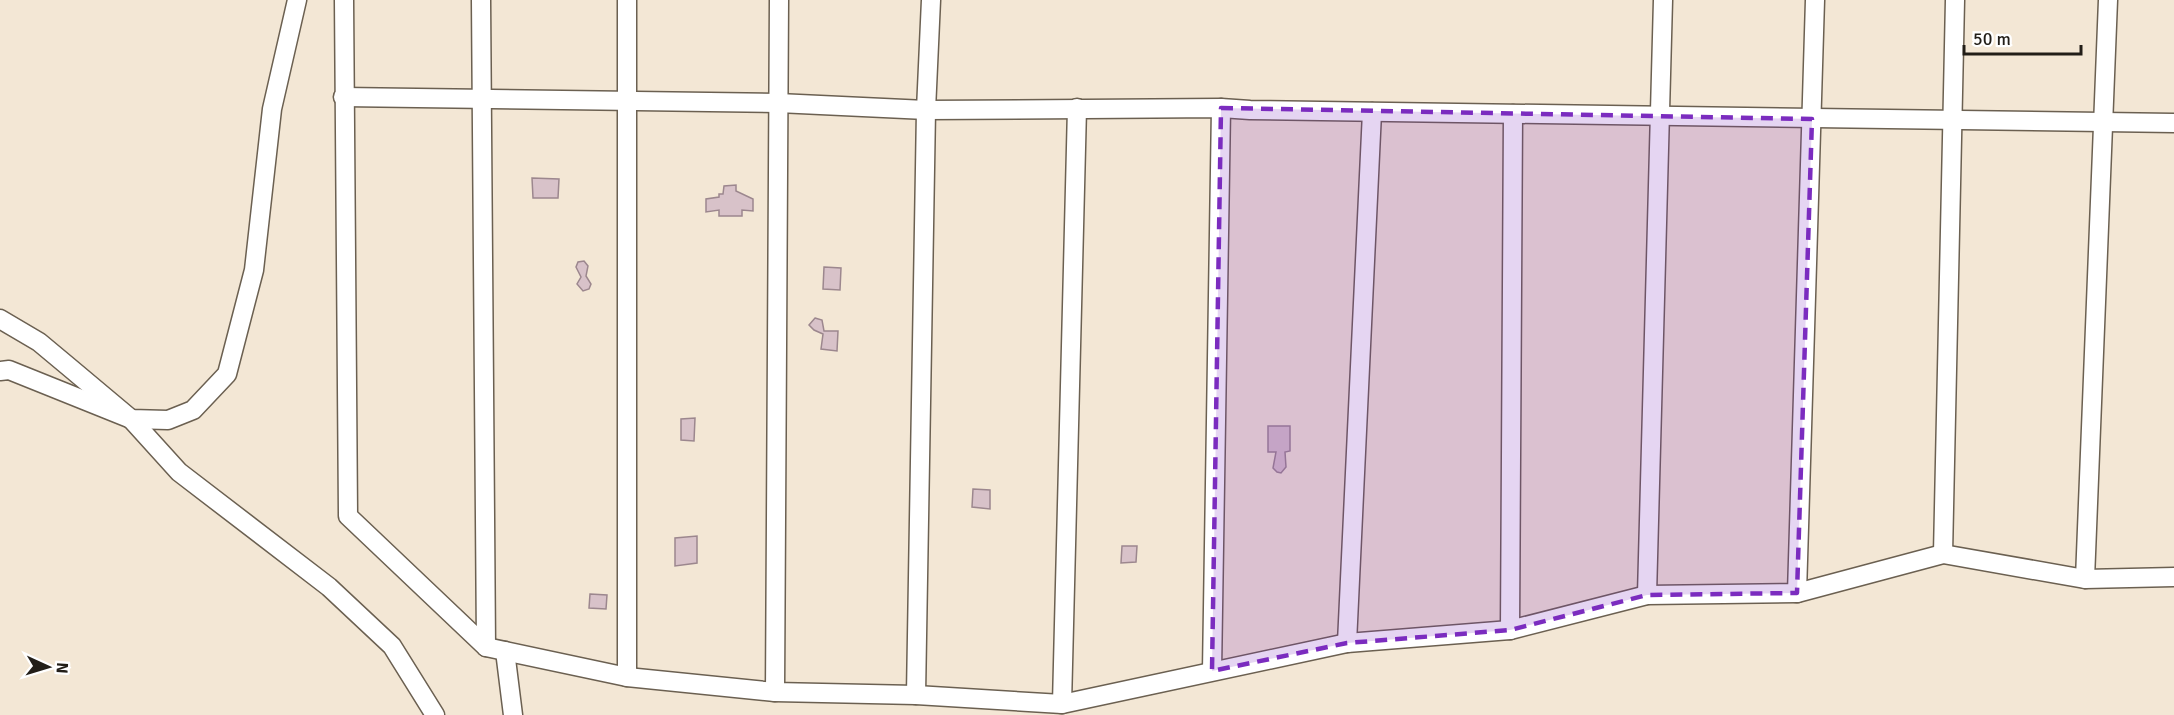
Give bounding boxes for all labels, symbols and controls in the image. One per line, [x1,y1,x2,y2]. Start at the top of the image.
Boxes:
scale bar [1964,18,2081,56]
text: 50 m [1973,28,2011,50]
north arrow [18,637,78,697]
text: N [52,662,72,674]

